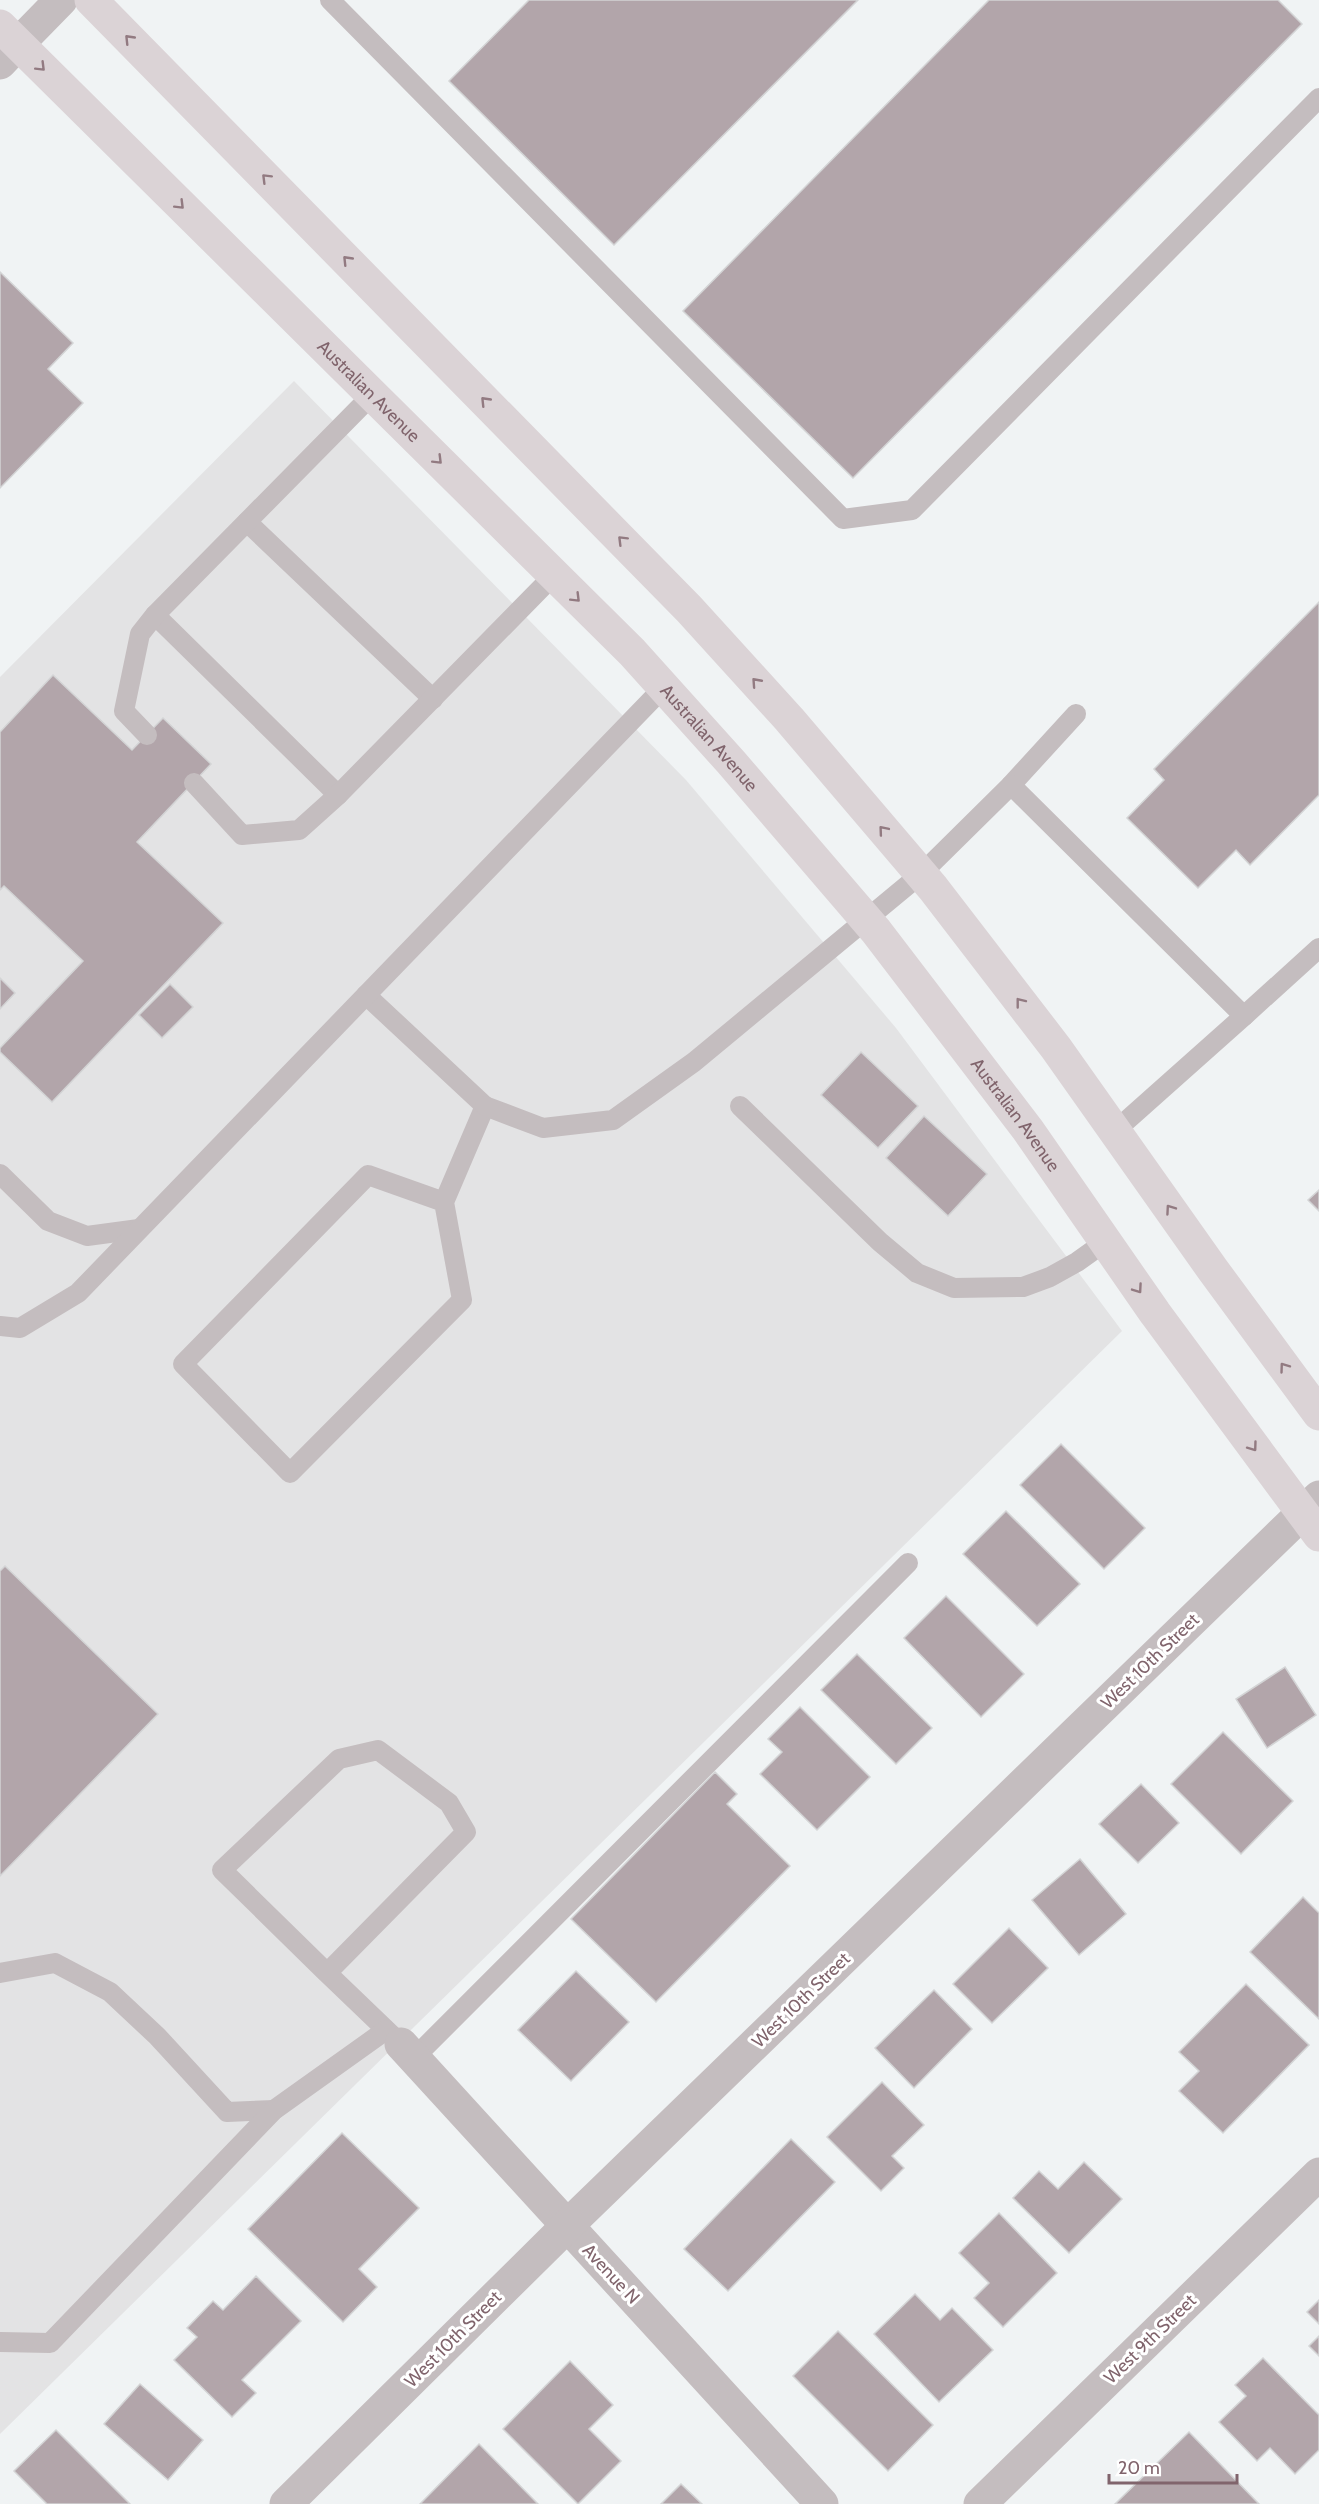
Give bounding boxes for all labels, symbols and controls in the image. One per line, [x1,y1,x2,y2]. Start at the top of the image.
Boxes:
one-way arrow [126,36,137,47]
one-way arrow [34,60,45,71]
one-way arrow [263,175,274,186]
one-way arrow [173,198,184,208]
one-way arrow [343,256,354,267]
street label: Australian Avenue [313,336,425,447]
one-way arrow [481,398,492,408]
one-way arrow [430,453,441,464]
one-way arrow [618,537,629,548]
one-way arrow [569,590,580,601]
one-way arrow [752,678,763,689]
street label: Australian Avenue [656,680,762,796]
one-way arrow [879,826,890,837]
one-way arrow [1017,997,1028,1008]
street label: Australian Avenue [966,1054,1065,1176]
one-way arrow [1166,1204,1177,1215]
one-way arrow [1131,1283,1142,1294]
one-way arrow [1280,1362,1291,1373]
one-way arrow [1246,1440,1257,1451]
street label: West 10th Street [1096,1609,1204,1713]
street label: West 10th Street [747,1948,855,2052]
street label: Avenue N [578,2240,644,2308]
street label: West 10th Street [400,2286,506,2392]
street label: West 9th Street [1099,2290,1201,2388]
scale bar [1109,2447,1236,2485]
text: 20 m [1118,2457,1160,2479]

